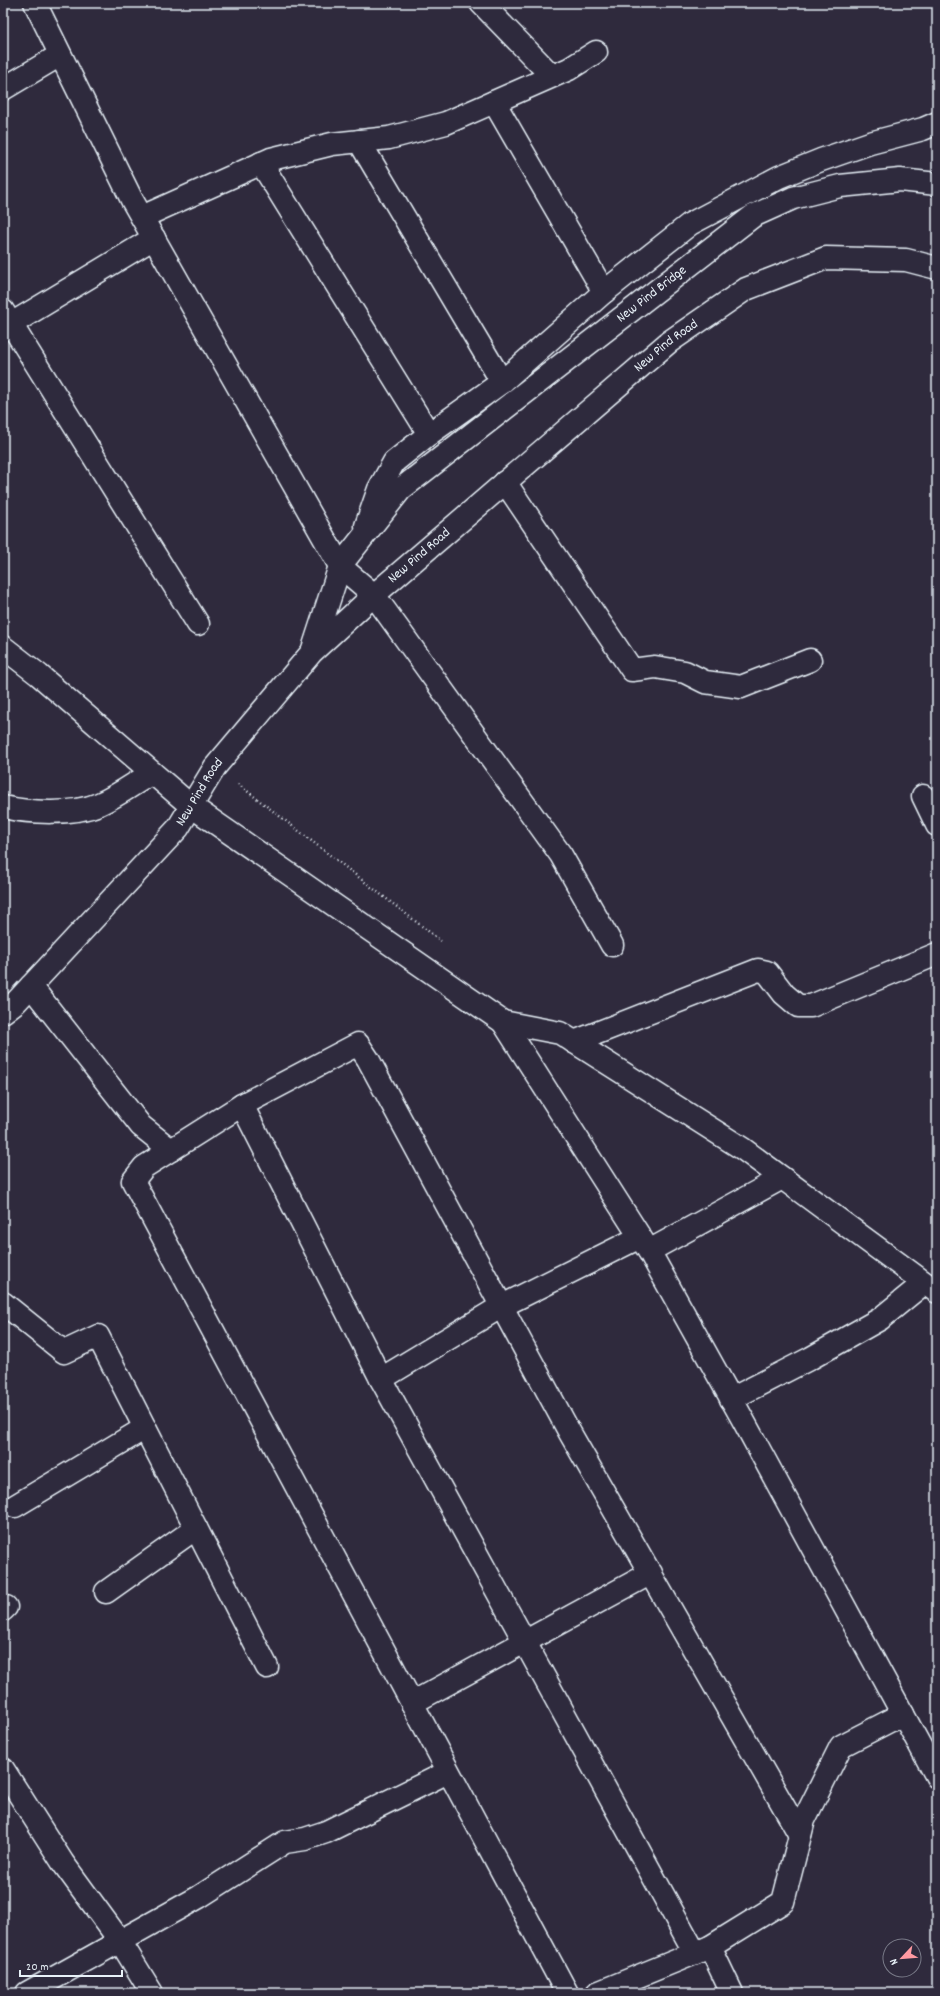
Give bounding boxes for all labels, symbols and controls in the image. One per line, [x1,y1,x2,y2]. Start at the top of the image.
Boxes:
street label: New Pind Bridge [613,261,691,328]
street label: New Pind Road [630,315,702,378]
street label: New Pind Road [384,523,455,589]
street label: New Pind Road [171,754,228,830]
north arrow [882,1938,922,1978]
scale bar [20,1952,122,1978]
text: N [886,1955,903,1967]
text: 20 m [26,1959,49,1976]

